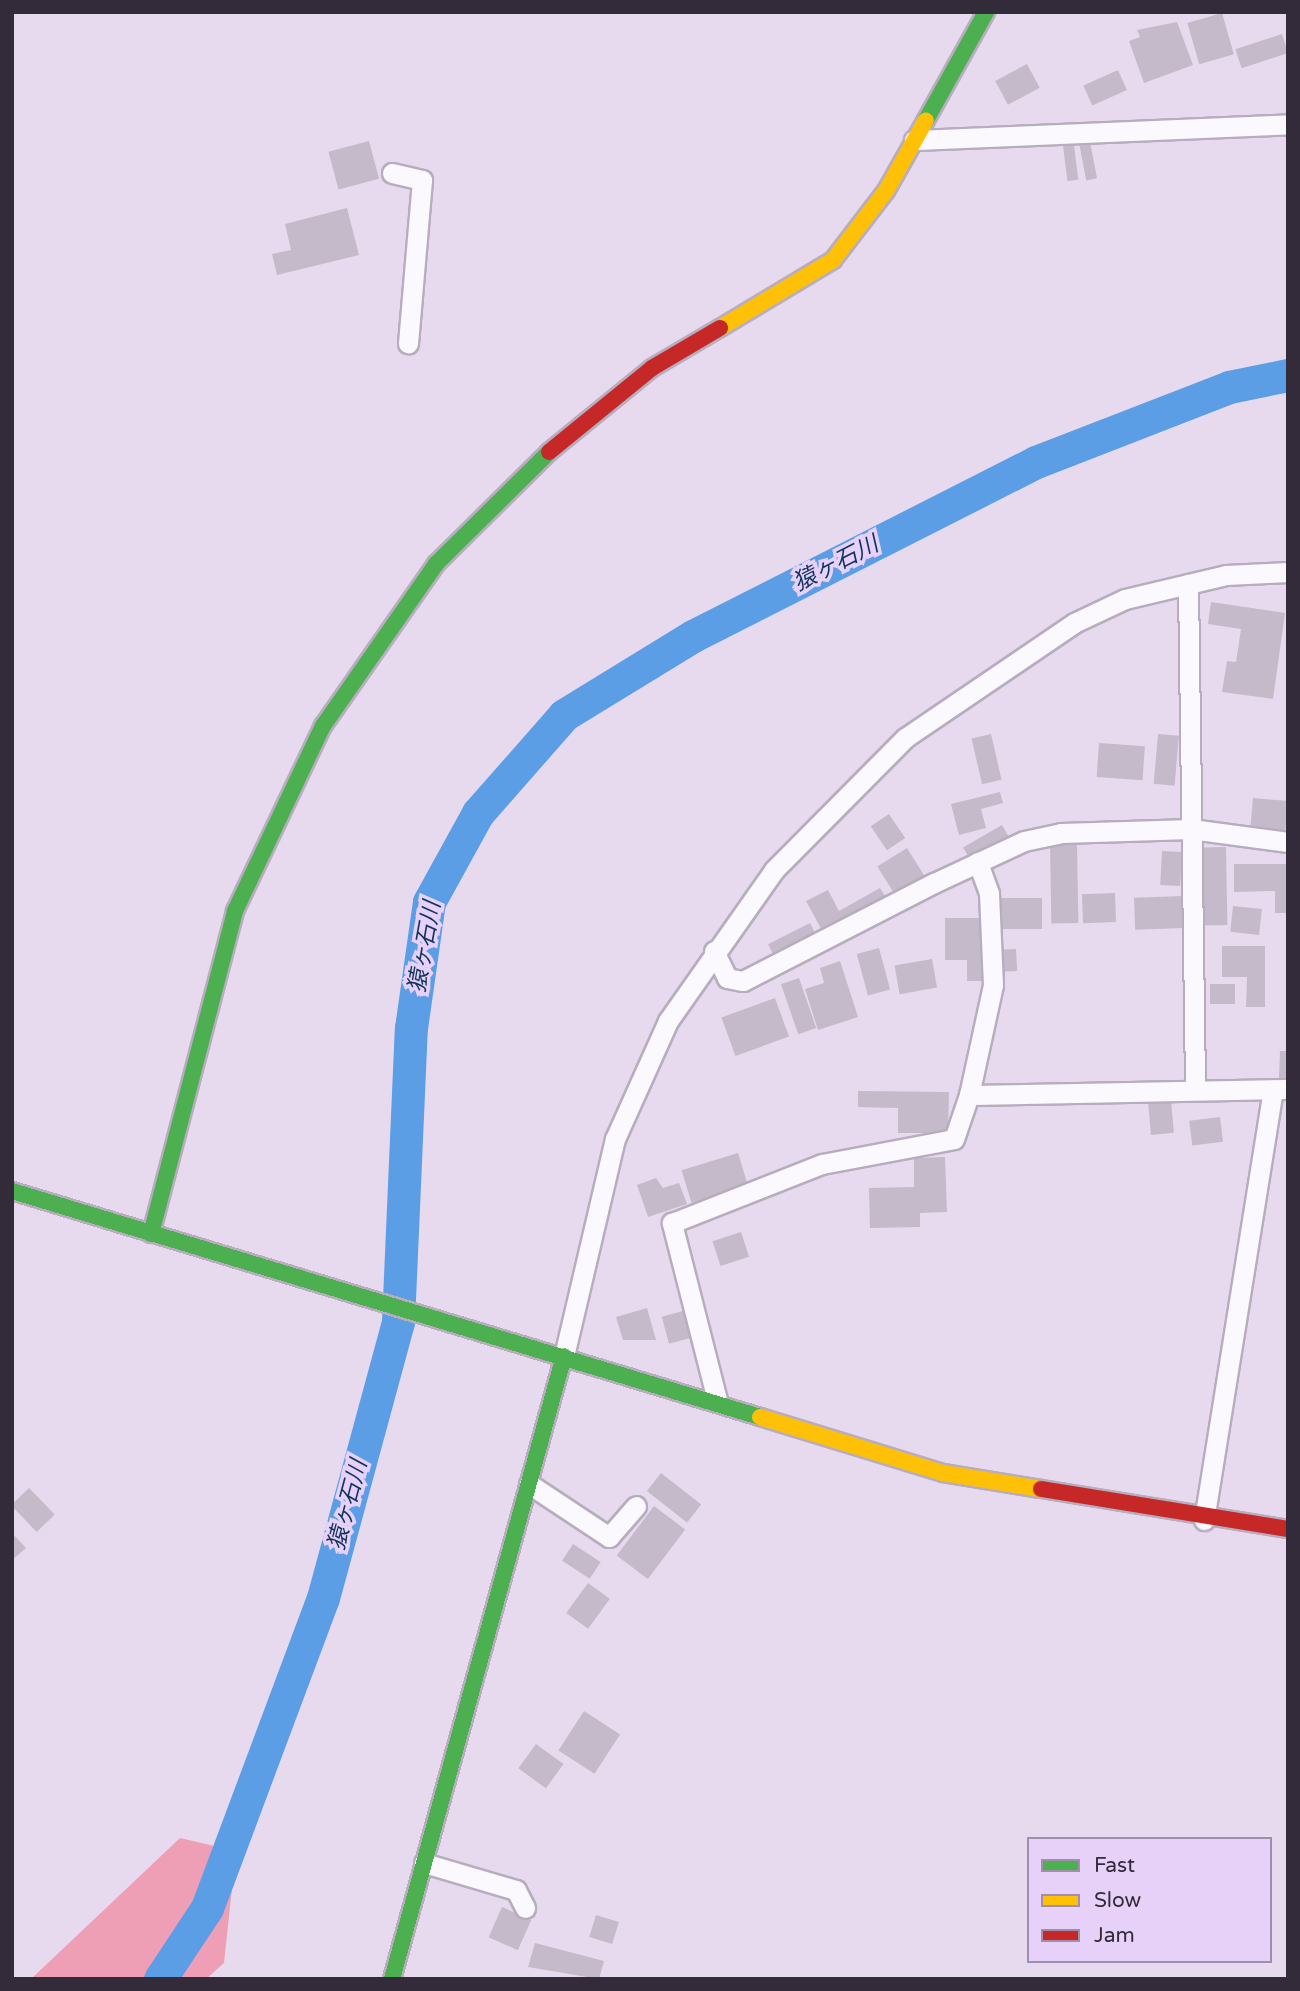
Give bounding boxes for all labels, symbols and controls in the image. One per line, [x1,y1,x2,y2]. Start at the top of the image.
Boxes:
water label: 猿ヶ石川 [789,531,883,597]
water label: 猿ヶ石川 [403,899,447,995]
water label: 猿ヶ石川 [323,1457,373,1553]
legend [1027,1837,1272,1963]
text: Fast [1094,1853,1135,1878]
text: Slow [1094,1888,1141,1913]
text: Jam [1094,1923,1135,1948]

